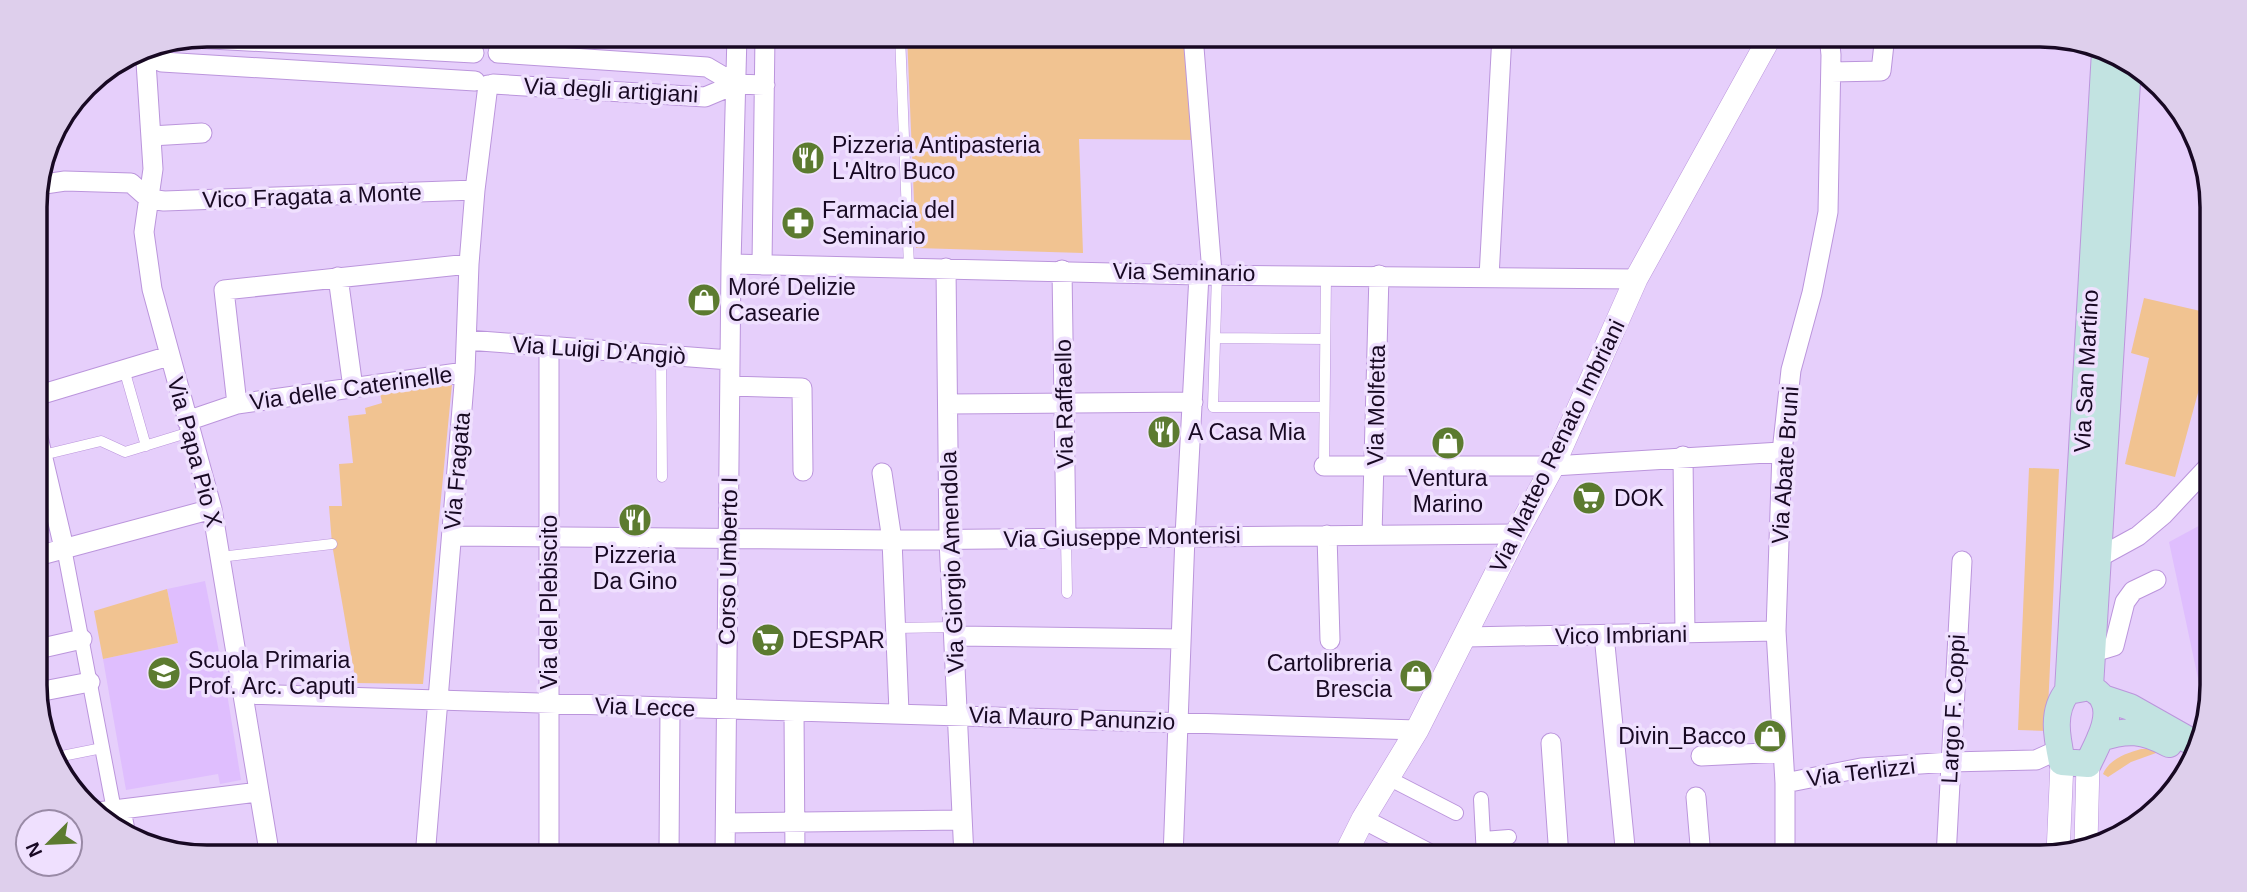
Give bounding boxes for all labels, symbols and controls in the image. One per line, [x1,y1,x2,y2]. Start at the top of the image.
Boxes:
street label: Via degli artigiani [523,72,699,108]
place label: Pizzeria Antipasteria L'Altro Buco [832,132,1041,184]
restaurant icon: Pizzeria Antipasteria L'Altro Buco [789,139,827,177]
street label: Vico Fragata a Monte [202,179,422,213]
place label: Farmacia del Seminario [822,197,955,249]
pharmacy icon: Farmacia del Seminario [779,204,817,242]
street label: Via Seminario [1112,258,1256,286]
place label: Moré Delizie Casearie [728,274,856,326]
shop icon: Moré Delizie Casearie [685,281,723,319]
street label: Via San Martino [2069,289,2103,453]
street label: Via Matteo Renato Imbriani [1484,315,1630,577]
street label: Via Luigi D'Angiò [511,331,687,369]
street label: Via Raffaello [1050,339,1078,469]
street label: Via Molfetta [1362,344,1390,466]
street label: Via delle Caterinelle [248,361,454,415]
street label: Via Papa Pio X [162,374,228,530]
street label: Via Abate Bruni [1767,385,1803,545]
street label: Via Fragata [439,411,475,531]
restaurant icon: A Casa Mia [1145,413,1183,451]
place label: A Casa Mia [1188,419,1306,445]
shop icon: Ventura Marino [1429,424,1467,462]
street label: Via Giorgio Amendola [935,450,969,673]
place label: Ventura Marino [1408,465,1488,517]
street label: Corso Umberto I [714,476,742,646]
supermarket icon: DOK [1570,479,1608,517]
place label: DOK [1614,485,1665,511]
restaurant icon: Pizzeria Da Gino [616,501,654,539]
street label: Via del Plebiscito [536,515,562,689]
street label: Via Giuseppe Monterisi [1003,522,1241,552]
place label: Pizzeria Da Gino [593,542,677,594]
supermarket icon: DESPAR [749,621,787,659]
street label: Vico Imbriani [1555,621,1687,649]
place label: DESPAR [792,627,885,653]
street label: Largo F. Coppi [1936,634,1970,784]
place label: Scuola Primaria Prof. Arc. Caputi [188,647,355,699]
place label: Cartolibreria Brescia [1267,650,1392,702]
school or university icon: Scuola Primaria Prof. Arc. Caputi [145,654,183,692]
shop icon: Cartolibreria Brescia [1397,657,1435,695]
street label: Via Lecce [594,692,696,722]
street label: Via Mauro Panunzio [968,701,1176,735]
shop icon: Divin_Bacco [1751,717,1789,755]
place label: Divin_Bacco [1618,723,1746,749]
street label: Via Terlizzi [1805,752,1917,792]
north arrow [14,808,84,878]
text: N [22,839,46,860]

